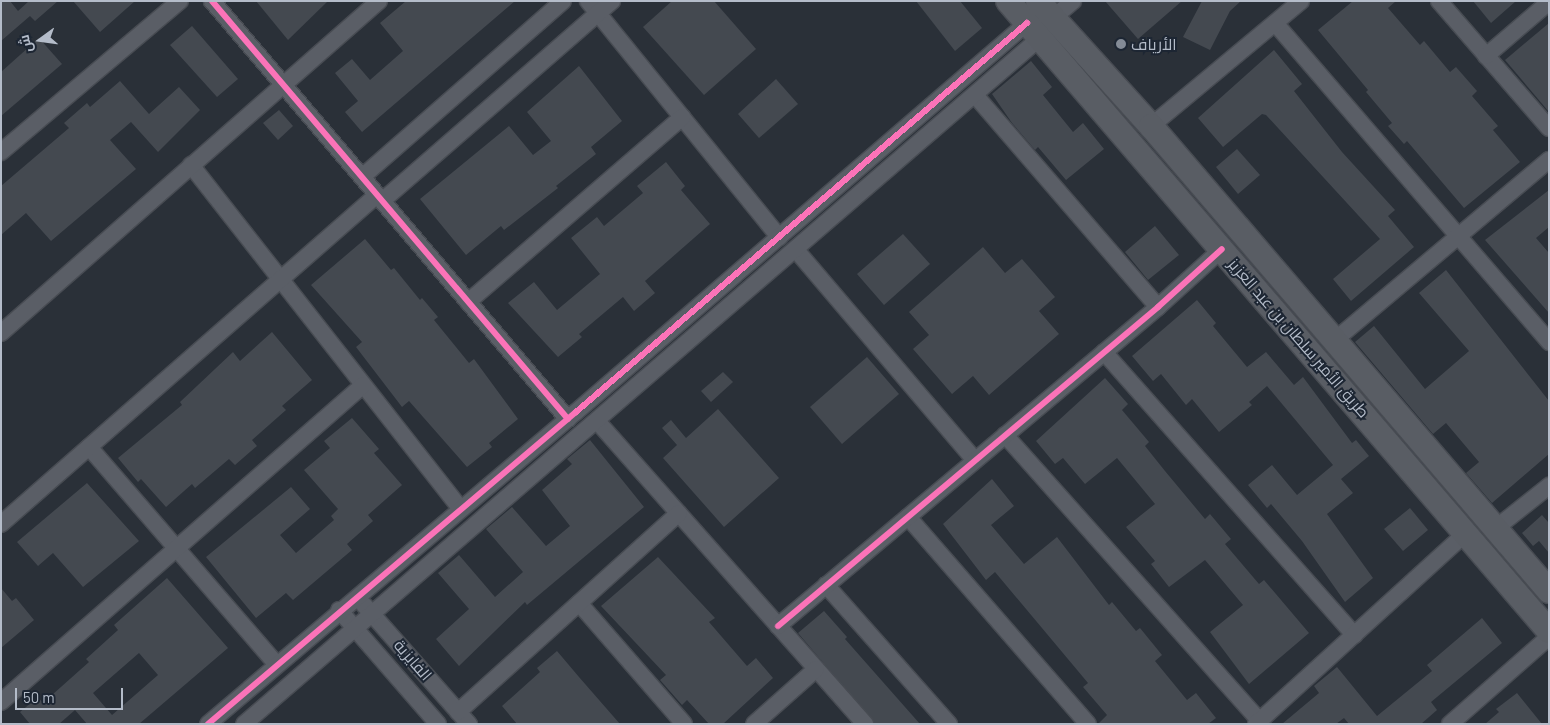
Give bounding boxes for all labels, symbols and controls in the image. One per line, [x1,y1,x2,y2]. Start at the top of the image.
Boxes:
north arrow [15,15,65,65]
text: ش [15,33,35,55]
place label: الأرياف [1131,34,1177,54]
marker: الأرياف [1115,38,1127,50]
street label: طريق الأمير سلطان بن عبد العزيز [1225,254,1373,422]
street label: الفايزية [390,636,436,684]
scale bar [18,678,125,710]
text: 50 m [23,688,55,706]

